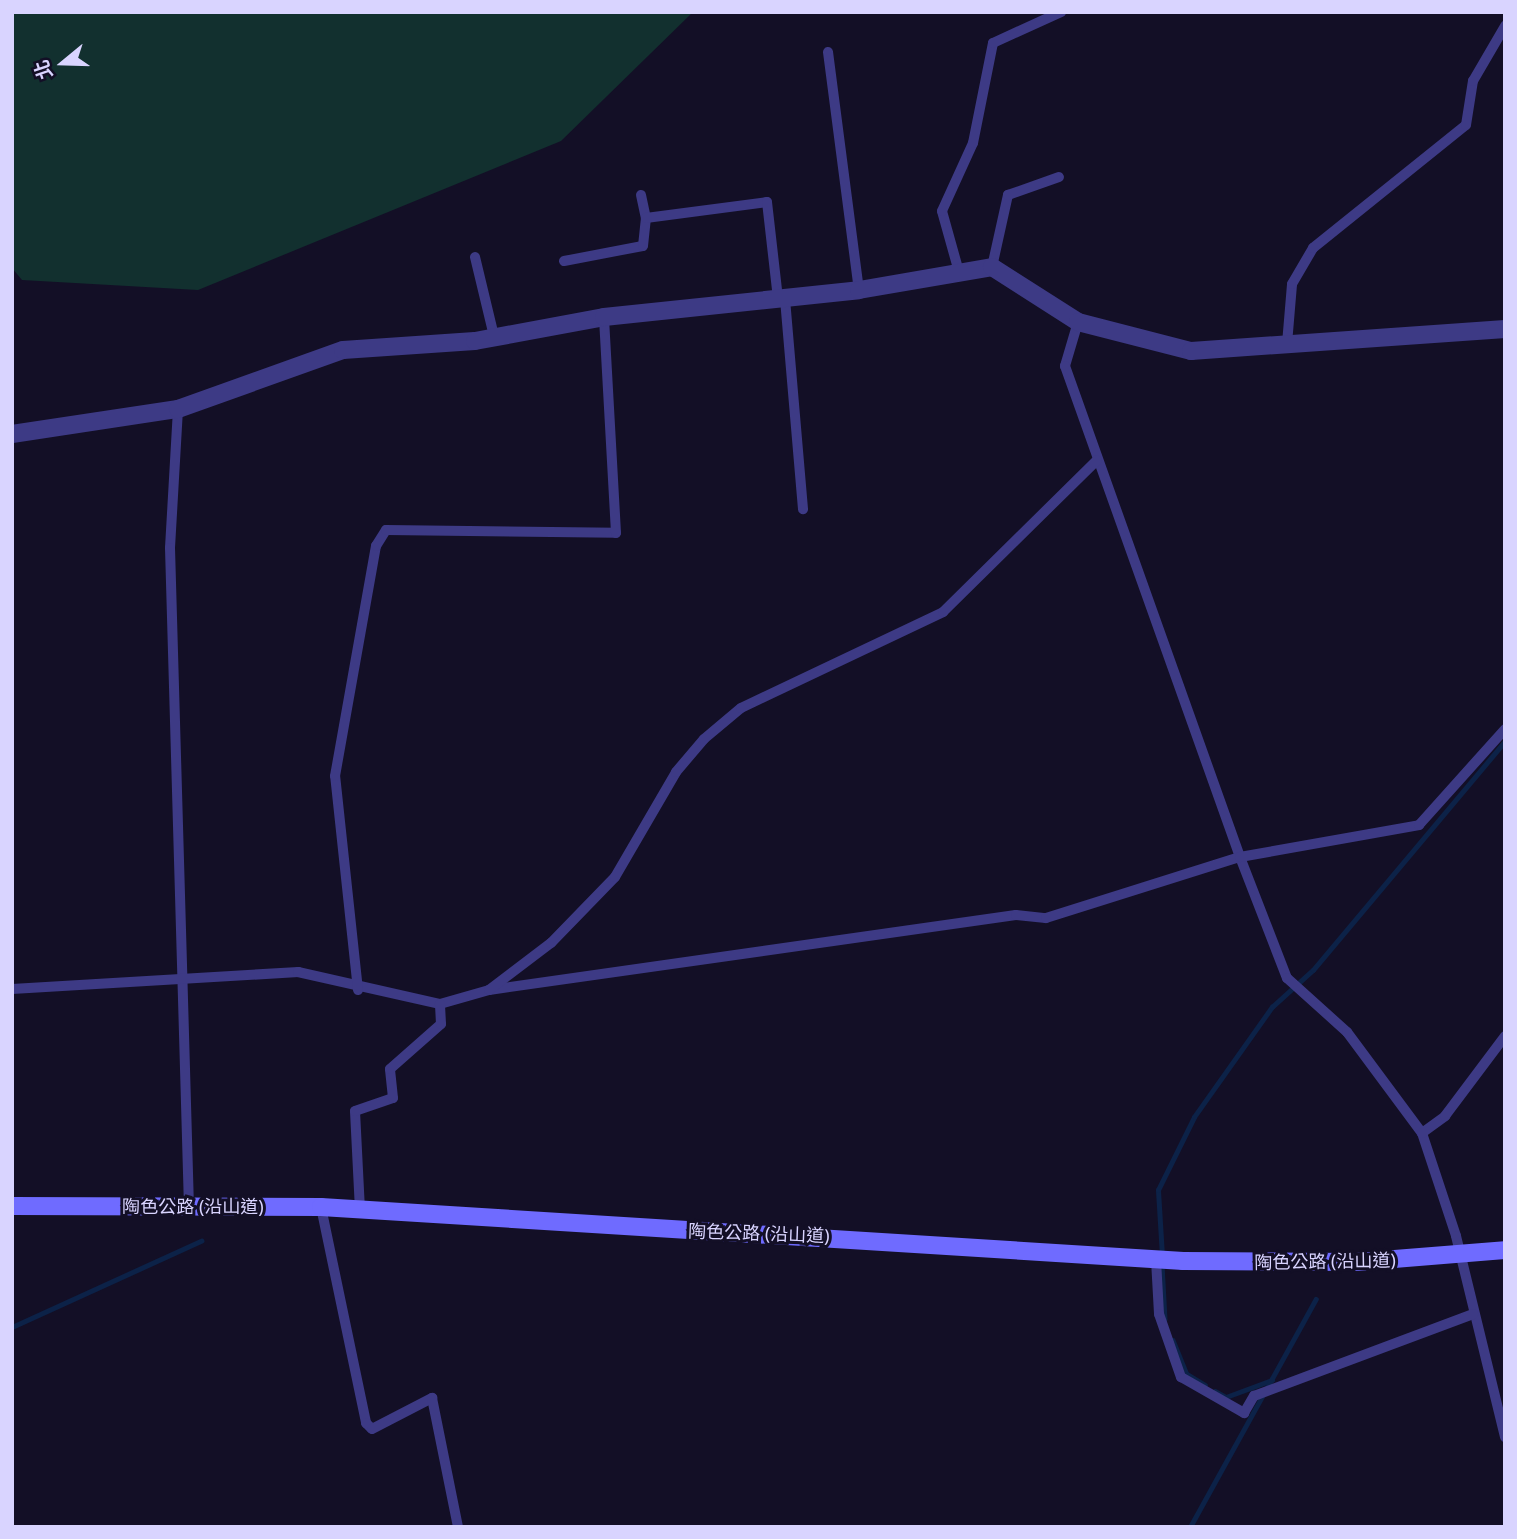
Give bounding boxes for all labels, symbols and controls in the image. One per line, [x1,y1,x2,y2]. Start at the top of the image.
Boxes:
north arrow [28,28,98,98]
text: 北 [28,57,59,83]
street label: 陶色公路 (沿山道) [122,1195,264,1217]
street label: 陶色公路 (沿山道) [688,1220,830,1246]
street label: 陶色公路 (沿山道) [1254,1249,1396,1273]

